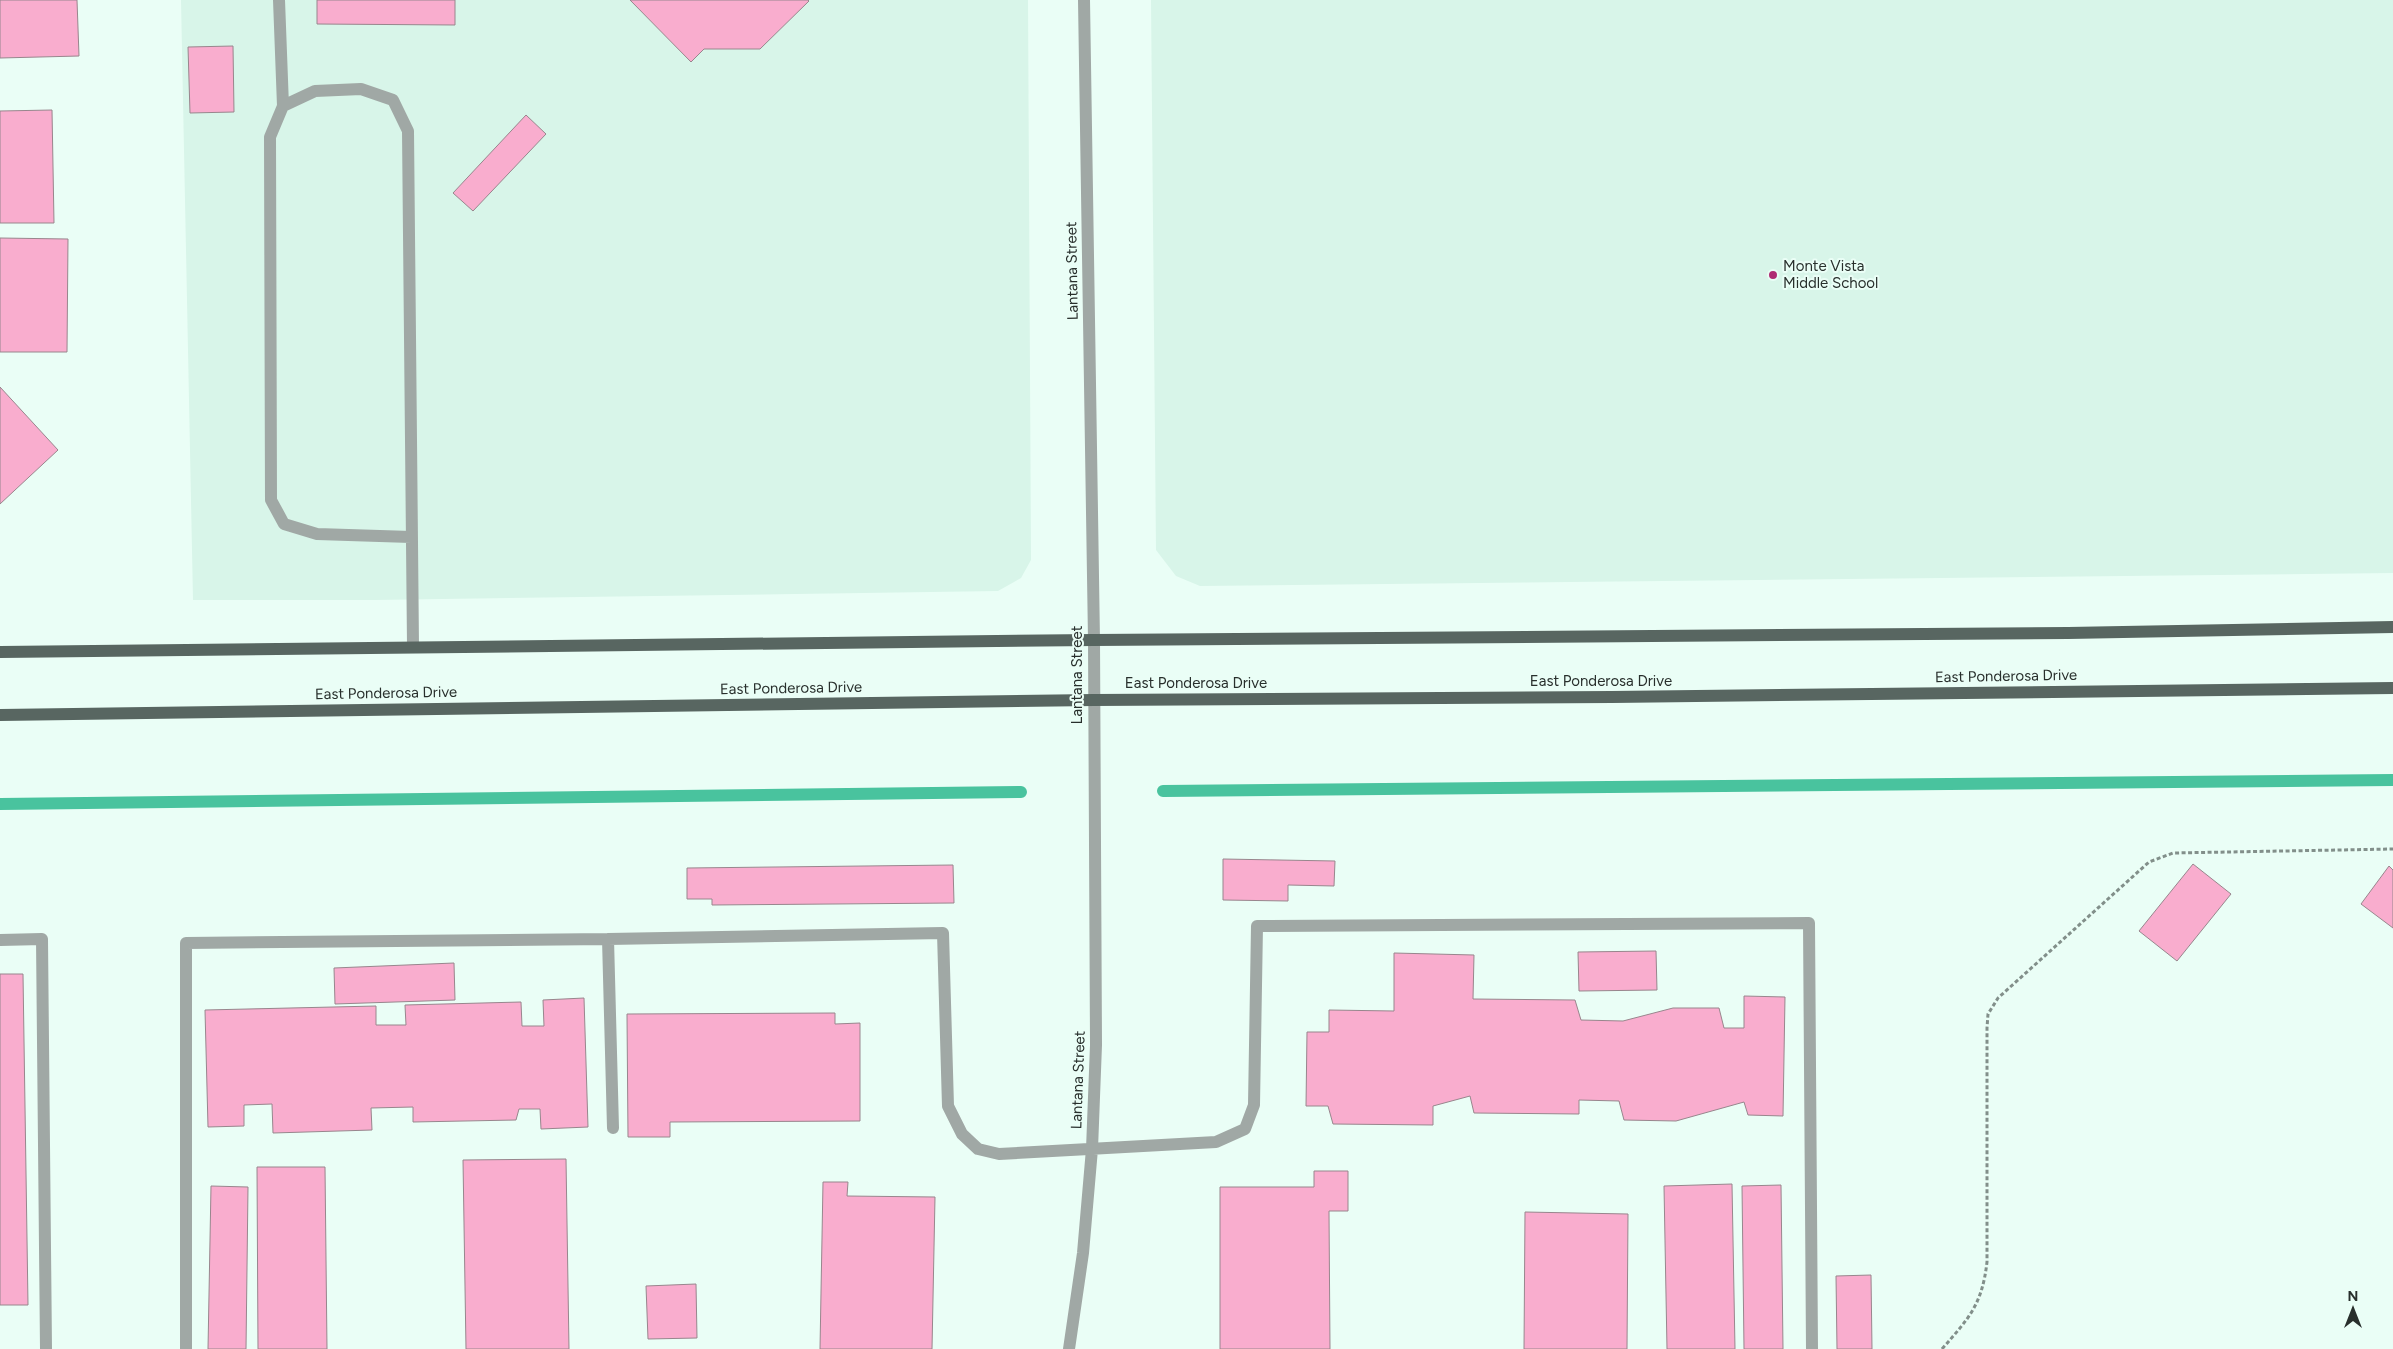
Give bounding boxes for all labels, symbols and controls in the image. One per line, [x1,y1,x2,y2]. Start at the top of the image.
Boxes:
street label: Lantana Street [1062,221,1082,321]
place label: Monte Vista Middle School [1783,257,1878,292]
marker: Monte Vista Middle School [1767,269,1779,281]
street label: Lantana Street [1068,625,1086,724]
street label: East Ponderosa Drive [1935,666,2077,686]
street label: East Ponderosa Drive [1530,672,1672,690]
street label: East Ponderosa Drive [1125,674,1267,692]
street label: East Ponderosa Drive [720,678,862,698]
street label: East Ponderosa Drive [315,683,457,703]
street label: Lantana Street [1067,1030,1089,1130]
north arrow [2328,1284,2378,1334]
text: N [2348,1288,2358,1305]

